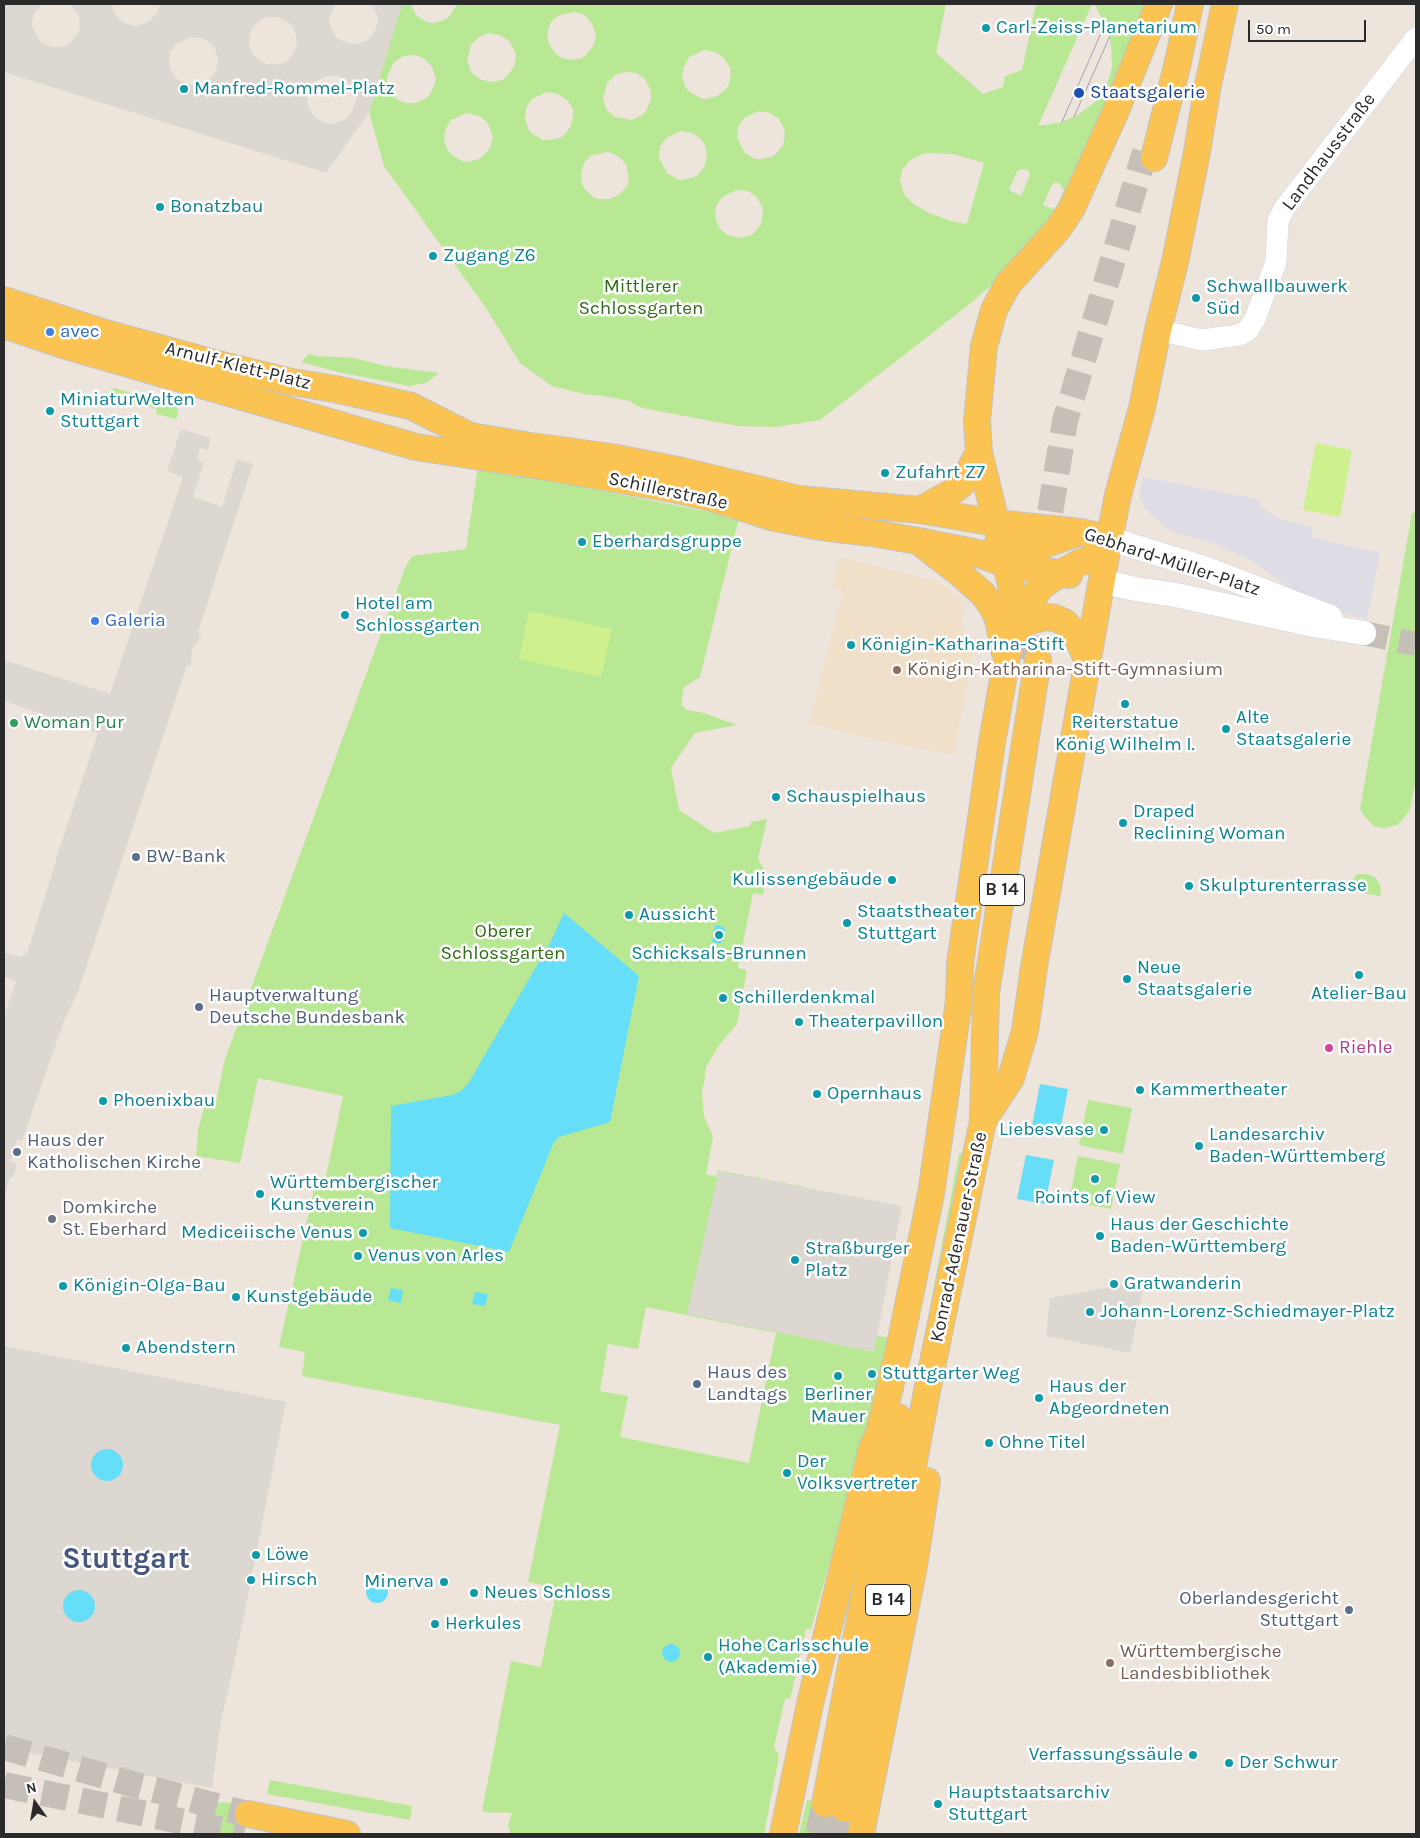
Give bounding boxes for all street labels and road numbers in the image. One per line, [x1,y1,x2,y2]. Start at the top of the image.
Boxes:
street label: Landhausstraße [1277,89,1381,215]
street label: Arnulf-Klett-Platz [163,337,313,395]
street label: Schillerstraße [606,467,730,515]
street label: Gebhard-Müller-Platz [1081,523,1263,601]
road number: B 14 [980,874,1024,906]
street label: Konrad-Adenauer-Straße [926,1130,992,1344]
road number: B 14 [866,1584,910,1616]

